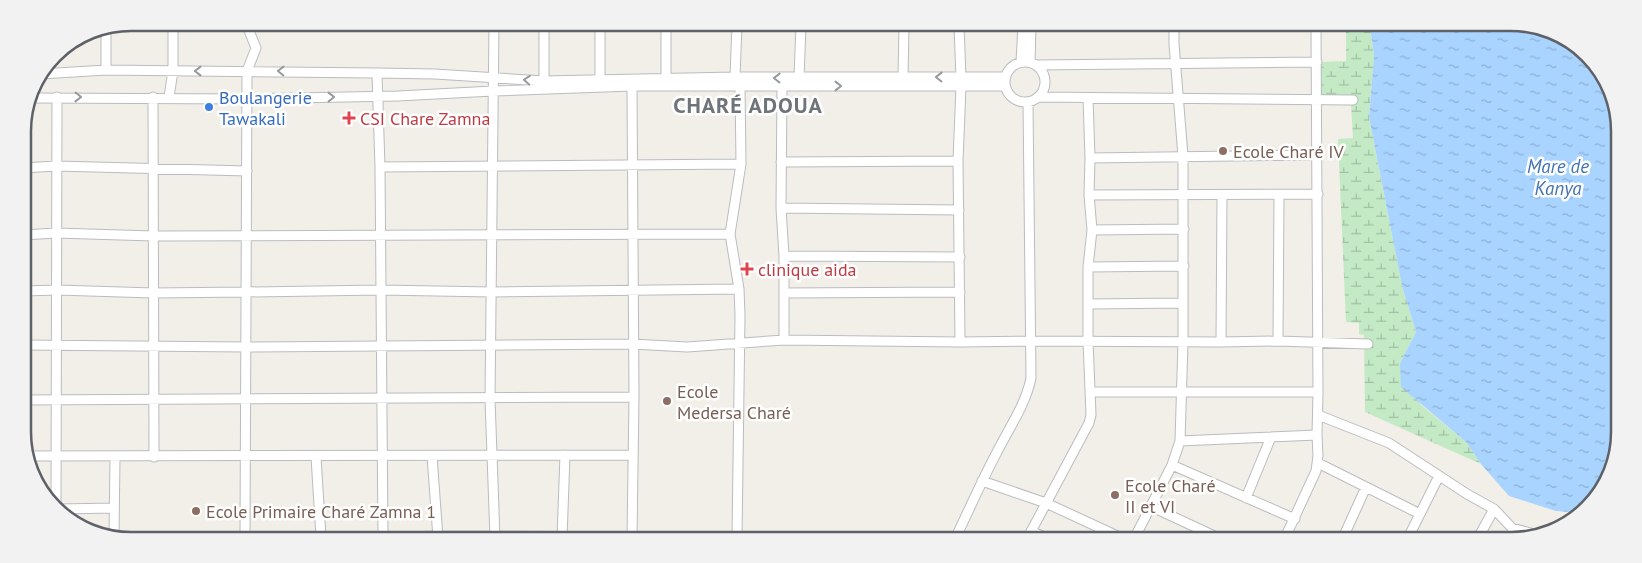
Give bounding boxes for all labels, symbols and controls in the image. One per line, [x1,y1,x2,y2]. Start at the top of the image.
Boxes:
one-way arrow [194,66,202,76]
one-way arrow [277,66,285,77]
one-way arrow [935,72,943,82]
one-way arrow [773,73,780,83]
one-way arrow [523,74,531,85]
one-way arrow [834,81,842,91]
place label: Boulangerie Tawakali [219,86,312,130]
district label: CHARÉ ADOUA [673,91,823,119]
one-way arrow [74,92,82,102]
one-way arrow [328,92,335,102]
marker: Boulangerie Tawakali [203,101,215,113]
place label: CSI Chare Zamna [360,107,490,130]
marker: CSI Chare Zamna [342,111,356,125]
place label: Ecole Charé IV [1233,140,1345,163]
marker: Ecole Charé IV [1217,145,1229,157]
water label: Mare de Kanya [1527,154,1589,200]
place label: clinique aida [758,258,857,281]
marker: clinique aida [740,262,754,276]
place label: Ecole Medersa Charé [677,380,791,424]
marker: Ecole Medersa Charé [661,395,673,407]
place label: Ecole Charé II et VI [1125,474,1216,518]
marker: Ecole Charé II et VI [1109,489,1121,501]
place label: Ecole Primaire Charé Zamna 1 [206,500,436,523]
marker: Ecole Primaire Charé Zamna 1 [190,505,202,517]

